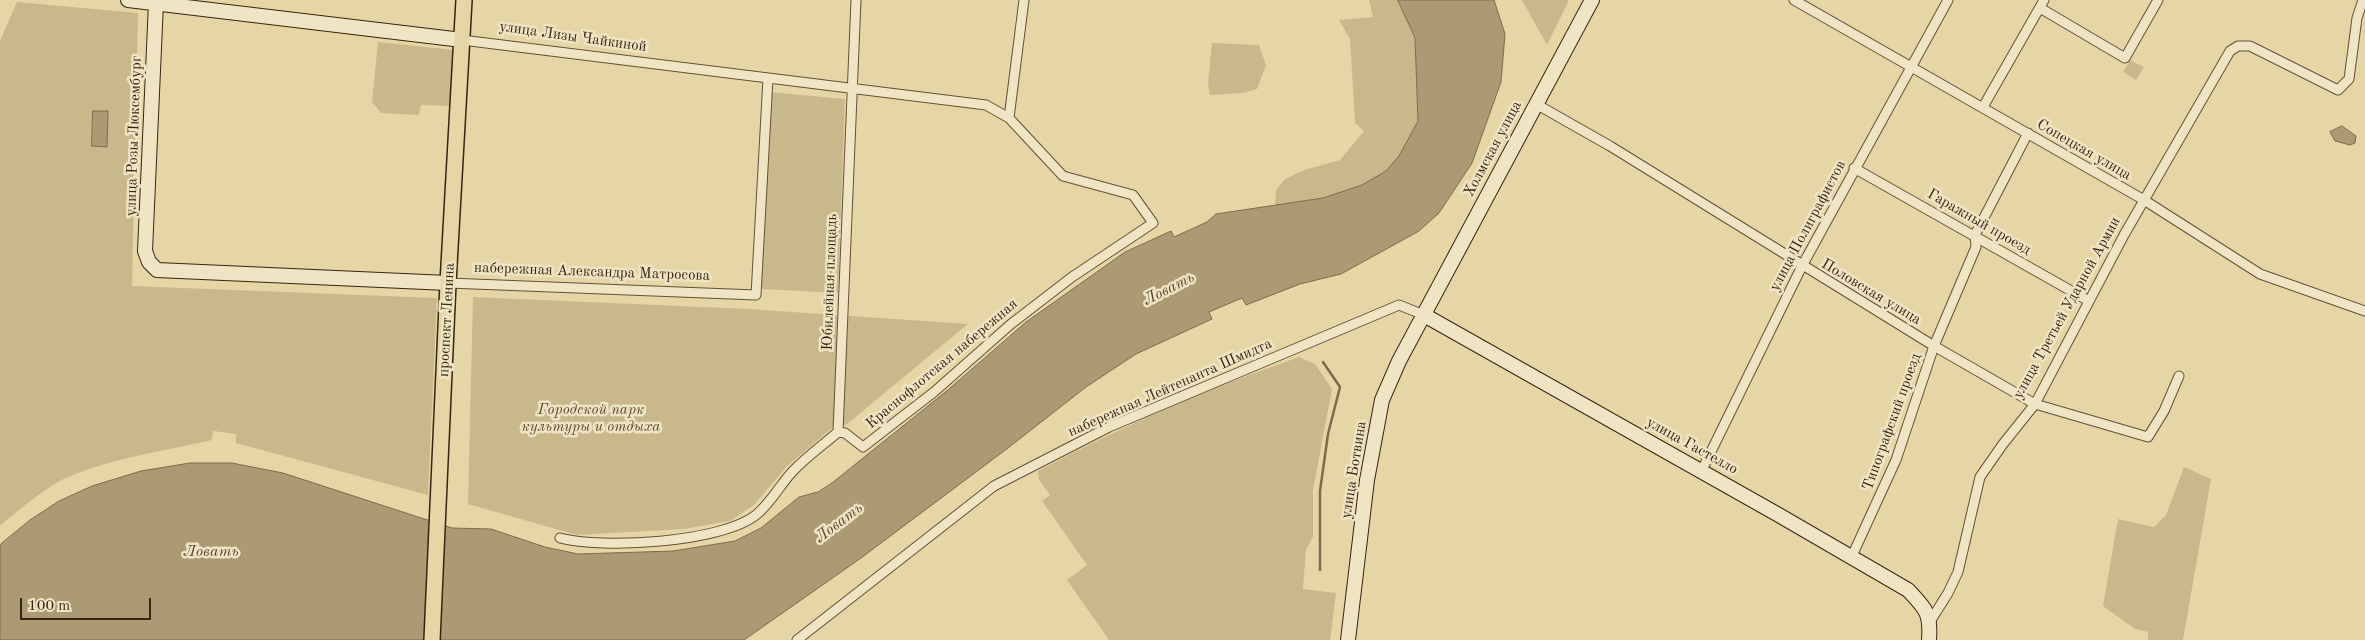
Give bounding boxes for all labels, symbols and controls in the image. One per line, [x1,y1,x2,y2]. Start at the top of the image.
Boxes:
street label: улица Лизы Чайкиной [498,18,648,56]
street label: улица Розы Люксембург [122,55,146,217]
street label: Холмская улица [1460,98,1526,200]
street label: Сопецкая улица [2034,116,2134,184]
street label: улица Полиграфистов [1766,158,1850,294]
street label: Гаражный проезд [1924,185,2034,259]
street label: Юбилейная площадь [819,213,841,351]
street label: улица Третьей Ударной Армии [2009,214,2125,402]
street label: Половская улица [1818,255,1924,329]
street label: набережная Александра Матросова [474,259,710,285]
street label: проспект Ленина [435,262,459,378]
water label: Ловать [1140,268,1198,310]
street label: Краснофлотская набережная [862,295,1022,433]
street label: набережная Лейтенанта Шмидта [1065,335,1275,441]
street label: Типографский проезд [1859,351,1925,493]
park label: Городской парк культуры и отдыха [522,401,660,436]
street label: улица Гастелло [1643,413,1741,479]
street label: улица Ботвина [1337,420,1371,520]
water label: Ловать [811,499,867,547]
water label: Ловать [183,542,239,562]
scale bar [22,588,154,620]
text: 100 m [28,599,70,614]

